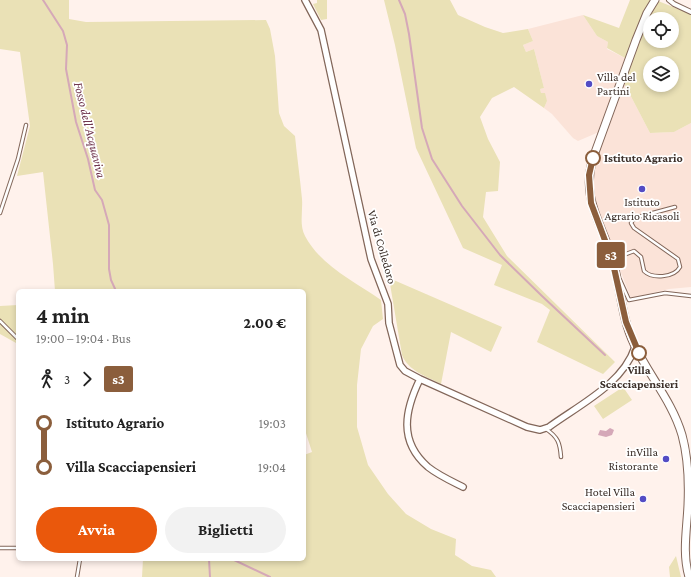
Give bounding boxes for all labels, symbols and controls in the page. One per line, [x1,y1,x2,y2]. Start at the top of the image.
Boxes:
map controls [643,12,679,92]
button: locate [643,12,679,48]
button: layers [643,56,679,92]
place label: Villa del Partini [597,70,636,98]
marker: Villa del Partini [584,79,594,89]
water label: Fosso dell'Acquaviva [71,80,109,180]
marker: Istituto Agrario [585,150,601,166]
place label: Istituto Agrario [604,151,683,165]
marker: Istituto Agrario Ricasoli [637,184,647,194]
place label: Istituto Agrario Ricasoli [604,195,680,223]
street label: Via di Colledoro [365,208,399,286]
line badge: s3 [593,242,629,268]
text: s3 [605,247,617,263]
text: 4 min [36,303,90,328]
text: 2.00 € [244,315,286,331]
text: 19:00 – 19:04 · Bus [36,331,131,346]
marker: Villa Scacciapensieri [631,345,647,361]
place label: Villa Scacciapensieri [600,363,679,391]
icon: walk [36,368,58,390]
icon: forward [76,368,98,390]
text: s3 [112,371,125,387]
text: 3 [64,372,70,387]
text: Istituto Agrario [66,415,164,431]
text: 19:03 [259,416,286,431]
place label: inVilla Ristorante [608,445,658,473]
marker: inVilla Ristorante [661,454,671,464]
text: Villa Scacciapensieri [66,459,196,475]
text: 19:04 [258,460,286,475]
place label: Hotel Villa Scacciapensieri [562,485,635,513]
marker: Hotel Villa Scacciapensieri [638,494,648,504]
button: Avvia [36,507,157,553]
button: Biglietti [165,507,286,553]

